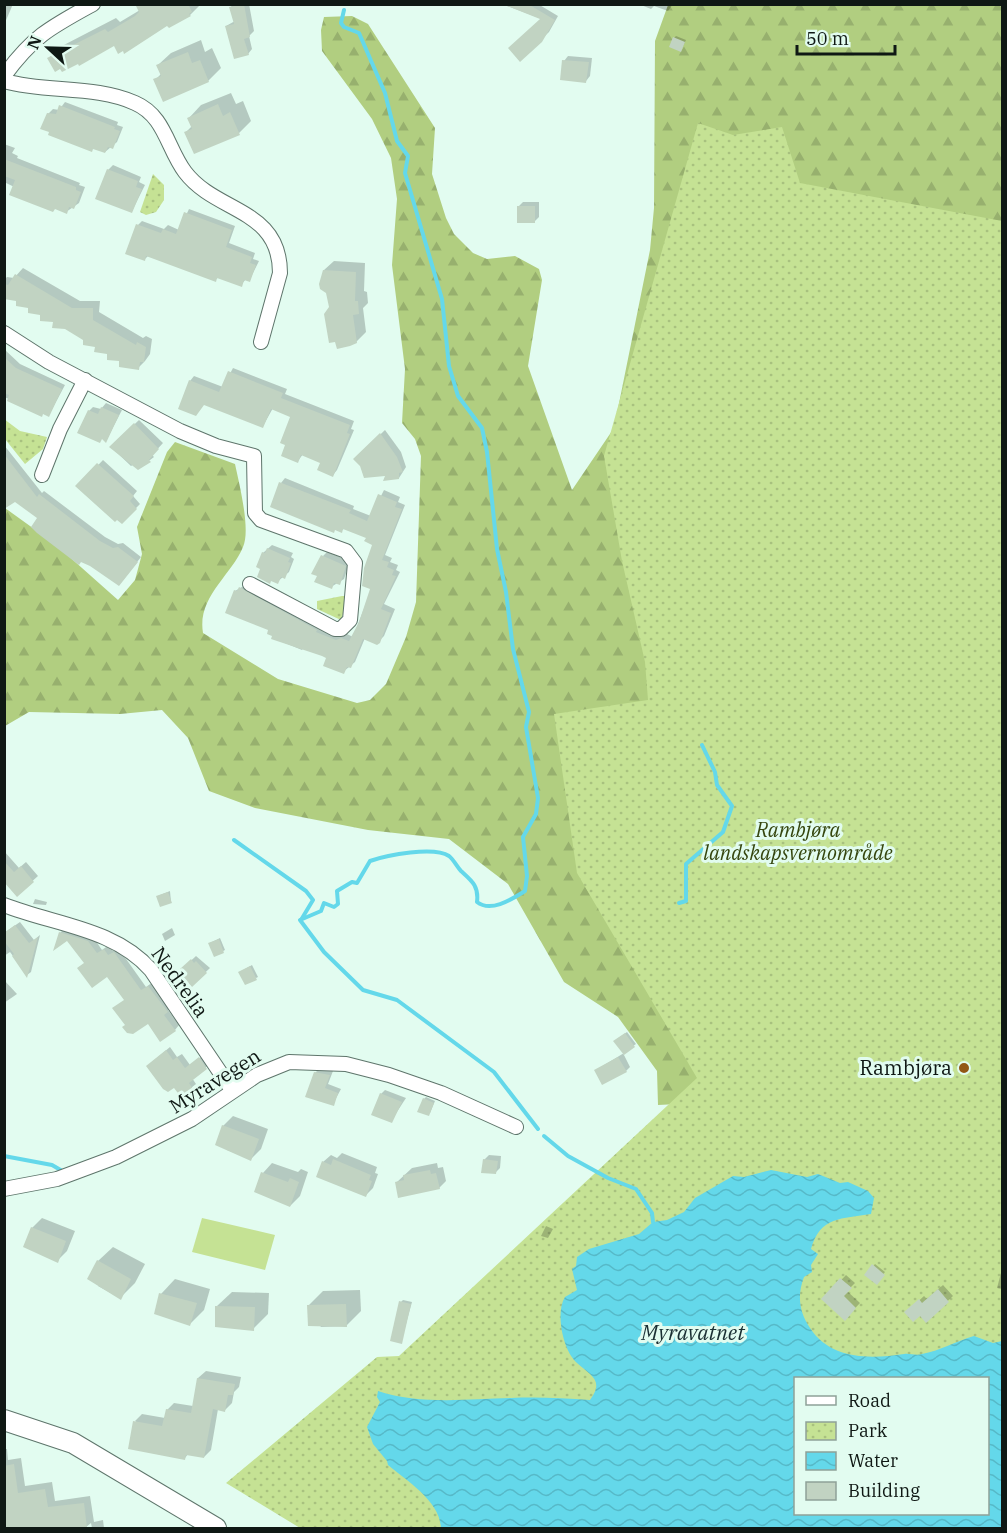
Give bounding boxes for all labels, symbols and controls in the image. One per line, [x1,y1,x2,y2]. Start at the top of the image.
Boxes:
north arrow [18,18,78,78]
scale bar [797,18,894,56]
text: 50 m [806,27,849,50]
text: N [22,33,46,52]
park label: Rambjøra landskapsvernområde [703,816,893,866]
street label: Nedrelia [146,941,215,1023]
street label: Myravegen [164,1042,266,1119]
place label: Rambjøra [860,1054,952,1081]
marker: Rambjøra [957,1061,971,1075]
water label: Myravatnet [640,1318,745,1346]
legend [794,1377,989,1515]
text: Road [848,1389,891,1412]
text: Park [848,1419,888,1442]
text: Water [848,1449,898,1472]
text: Building [848,1479,920,1502]

